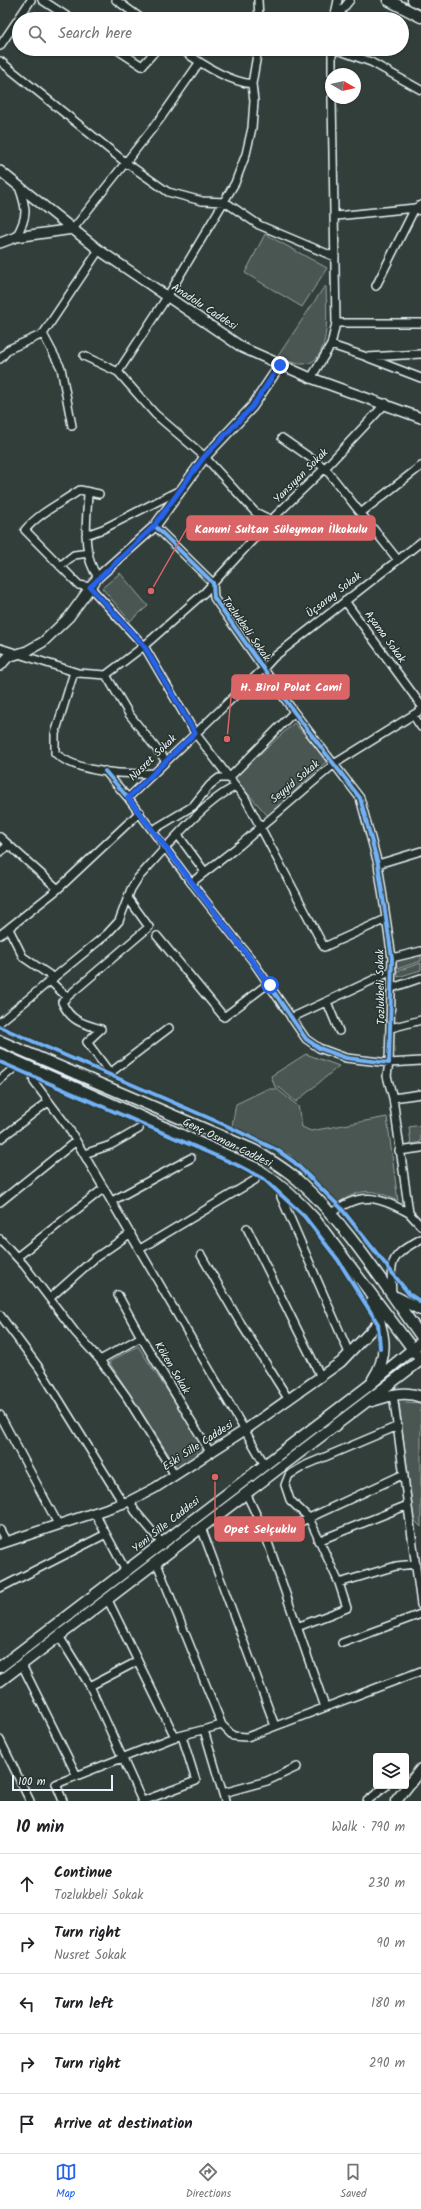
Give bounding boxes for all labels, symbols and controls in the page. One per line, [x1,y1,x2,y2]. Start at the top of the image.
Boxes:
search box [12,12,409,56]
text: Search here [58,22,132,46]
icon: search [26,23,48,45]
north arrow [325,68,361,104]
street label: Anadolu Caddesi [167,279,241,335]
route end [271,356,289,374]
street label: Yansıyan Sokak [269,444,333,508]
callout: Kanuni Sultan Süleyman İlkokulu [187,516,375,540]
text: Kanuni Sultan Süleyman İlkokulu [195,520,367,539]
street label: Üçsaray Sokak [302,567,366,622]
street label: Tozlukbeli Sokak [217,593,276,666]
street label: Aşama Sokak [360,607,411,668]
callout: H. Birol Polat Cami [232,675,349,699]
text: H. Birol Polat Cami [240,678,343,697]
street label: Nusret Sokak [125,730,182,786]
street label: Seyyid Sokak [266,755,324,808]
street label: Tozlukbeli Sokak [371,948,391,1025]
route start [261,976,279,994]
street label: Genç Osman Caddesi [179,1114,275,1173]
street label: Köken Sokak [149,1338,195,1398]
street label: Eski Sille Caddesi [159,1416,237,1476]
street label: Yeni Sille Caddesi [128,1492,204,1557]
callout: Opet Selçuklu [215,1517,304,1541]
text: Opet Selçuklu [224,1520,296,1539]
map controls [373,1753,409,1789]
button: layers [373,1753,409,1789]
scale bar [12,1773,113,1792]
text: 100 m [18,1773,46,1791]
text: 10 min [16,1814,64,1841]
text: Walk · 790 m [332,1817,405,1838]
text: Continue [54,1861,112,1885]
icon: ahead [16,1873,38,1895]
text: 230 m [368,1873,405,1894]
text: Tozlukbeli Sokak [54,1885,143,1906]
text: Turn right [54,1921,121,1945]
icon: right [16,1933,38,1955]
text: 90 m [377,1933,405,1954]
text: Nusret Sokak [54,1945,126,1966]
text: Turn left [54,1992,114,2016]
icon: left [16,1993,38,2015]
text: 180 m [371,1993,405,2014]
text: Turn right [54,2052,121,2076]
icon: right [16,2053,38,2075]
text: 290 m [369,2053,405,2074]
text: Arrive at destination [54,2112,193,2136]
icon: arrive [16,2113,38,2135]
tab: Map [55,2161,77,2203]
tab: Directions [186,2161,231,2203]
tab: Saved [340,2161,366,2203]

